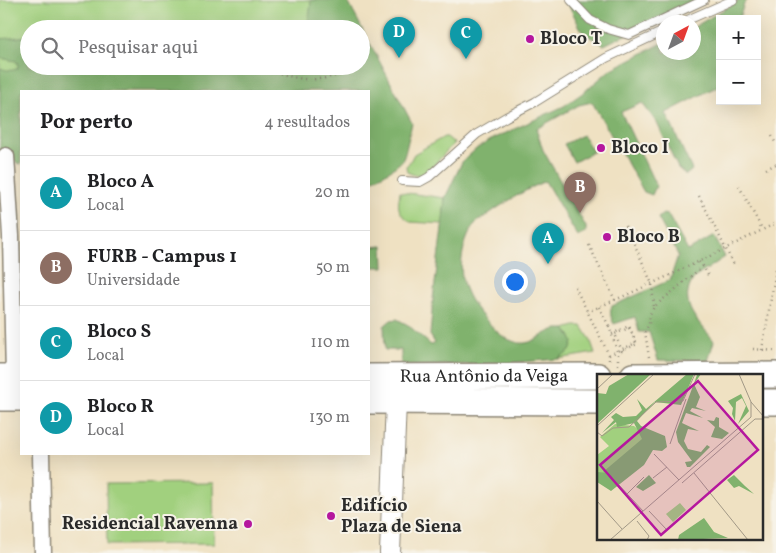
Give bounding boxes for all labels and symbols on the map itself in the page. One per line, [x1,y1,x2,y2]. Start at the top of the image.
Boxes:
north arrow [656,15,701,60]
pin: D [383,17,415,58]
pin: C [450,18,482,59]
place label: Bloco T [540,27,603,52]
marker: Bloco T [524,33,536,45]
place label: Bloco I [611,136,669,161]
marker: Bloco I [595,142,607,154]
pin: B [564,172,596,213]
pin: A [532,223,564,264]
place label: Bloco B [617,225,680,250]
marker: Bloco B [601,231,613,243]
your location [502,269,528,295]
street label: Rua Antônio da Veiga [400,364,568,389]
inset map [597,374,764,540]
place label: Edifício Plaza de Siena [341,494,462,540]
marker: Edifício Plaza de Siena [325,510,337,522]
place label: Residencial Ravenna [62,512,238,537]
marker: Residencial Ravenna [242,518,254,530]

